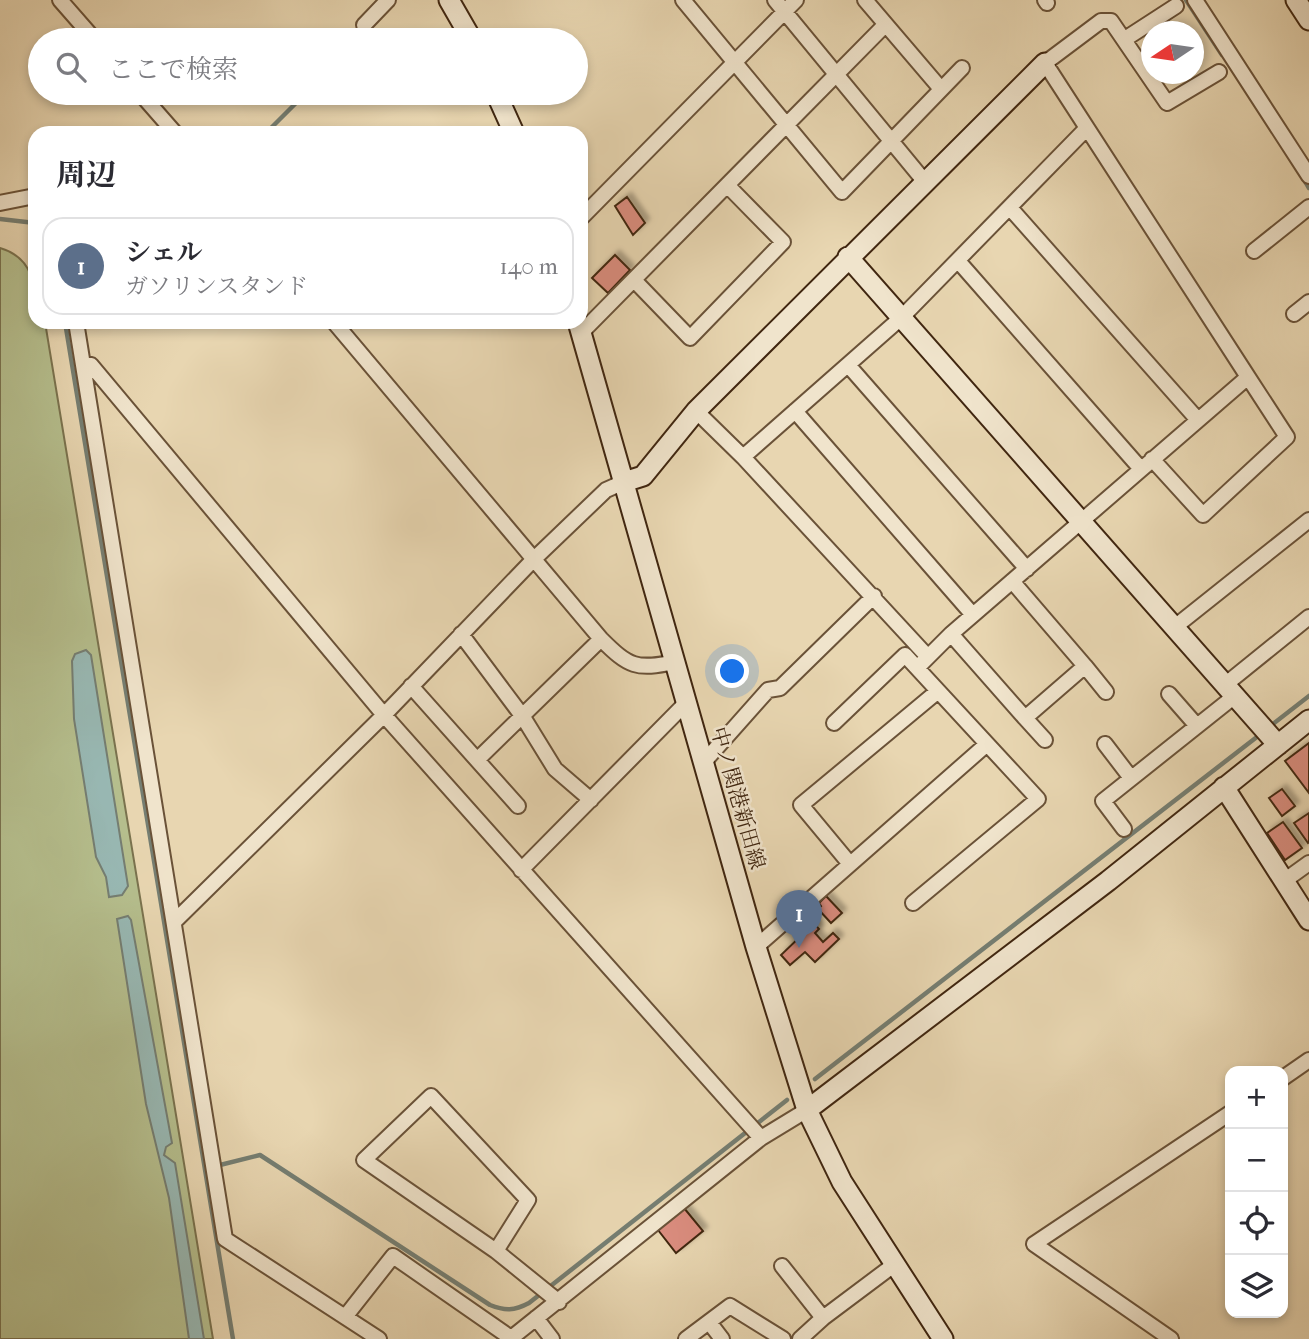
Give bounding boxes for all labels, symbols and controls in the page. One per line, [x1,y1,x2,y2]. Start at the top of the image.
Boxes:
north arrow [1141,21,1204,84]
search box [28,28,588,105]
icon: search [52,48,90,86]
text: ここで検索 [108,54,238,85]
text: 周辺 [56,158,116,193]
text: シェル [125,237,202,268]
text: 1 [77,253,85,280]
text: 140 m [499,253,558,280]
text: ガソリンスタンド [125,273,308,300]
your location [715,654,749,688]
street label: 中ノ関港新田線 [706,724,770,872]
pin: 1 [776,890,822,948]
map controls [1225,1066,1288,1318]
button: + [1225,1066,1288,1129]
button: − [1225,1129,1288,1192]
button: locate [1225,1192,1288,1255]
button: layers [1225,1255,1288,1318]

